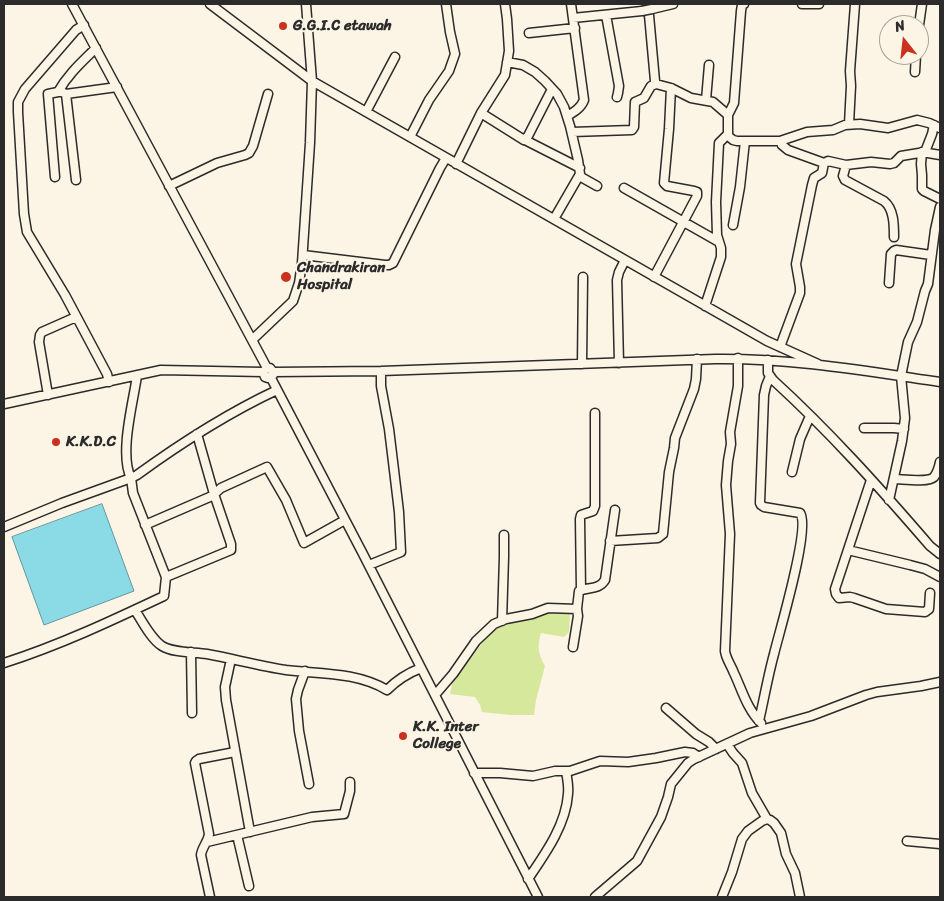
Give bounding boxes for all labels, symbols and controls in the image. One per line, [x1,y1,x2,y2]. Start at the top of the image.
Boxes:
text: N [892,13,908,39]
north arrow [879,15,929,65]
place label: G.G.I.C etawah [293,17,392,35]
marker: G.G.I.C etawah [277,20,289,32]
place label: Chandrakiran Hospital [297,259,385,294]
marker: Chandrakiran Hospital [279,270,293,284]
place label: K.K.D.C [66,433,116,451]
marker: K.K.D.C [50,436,62,448]
place label: K.K. Inter College [413,718,479,753]
marker: K.K. Inter College [397,730,409,742]

